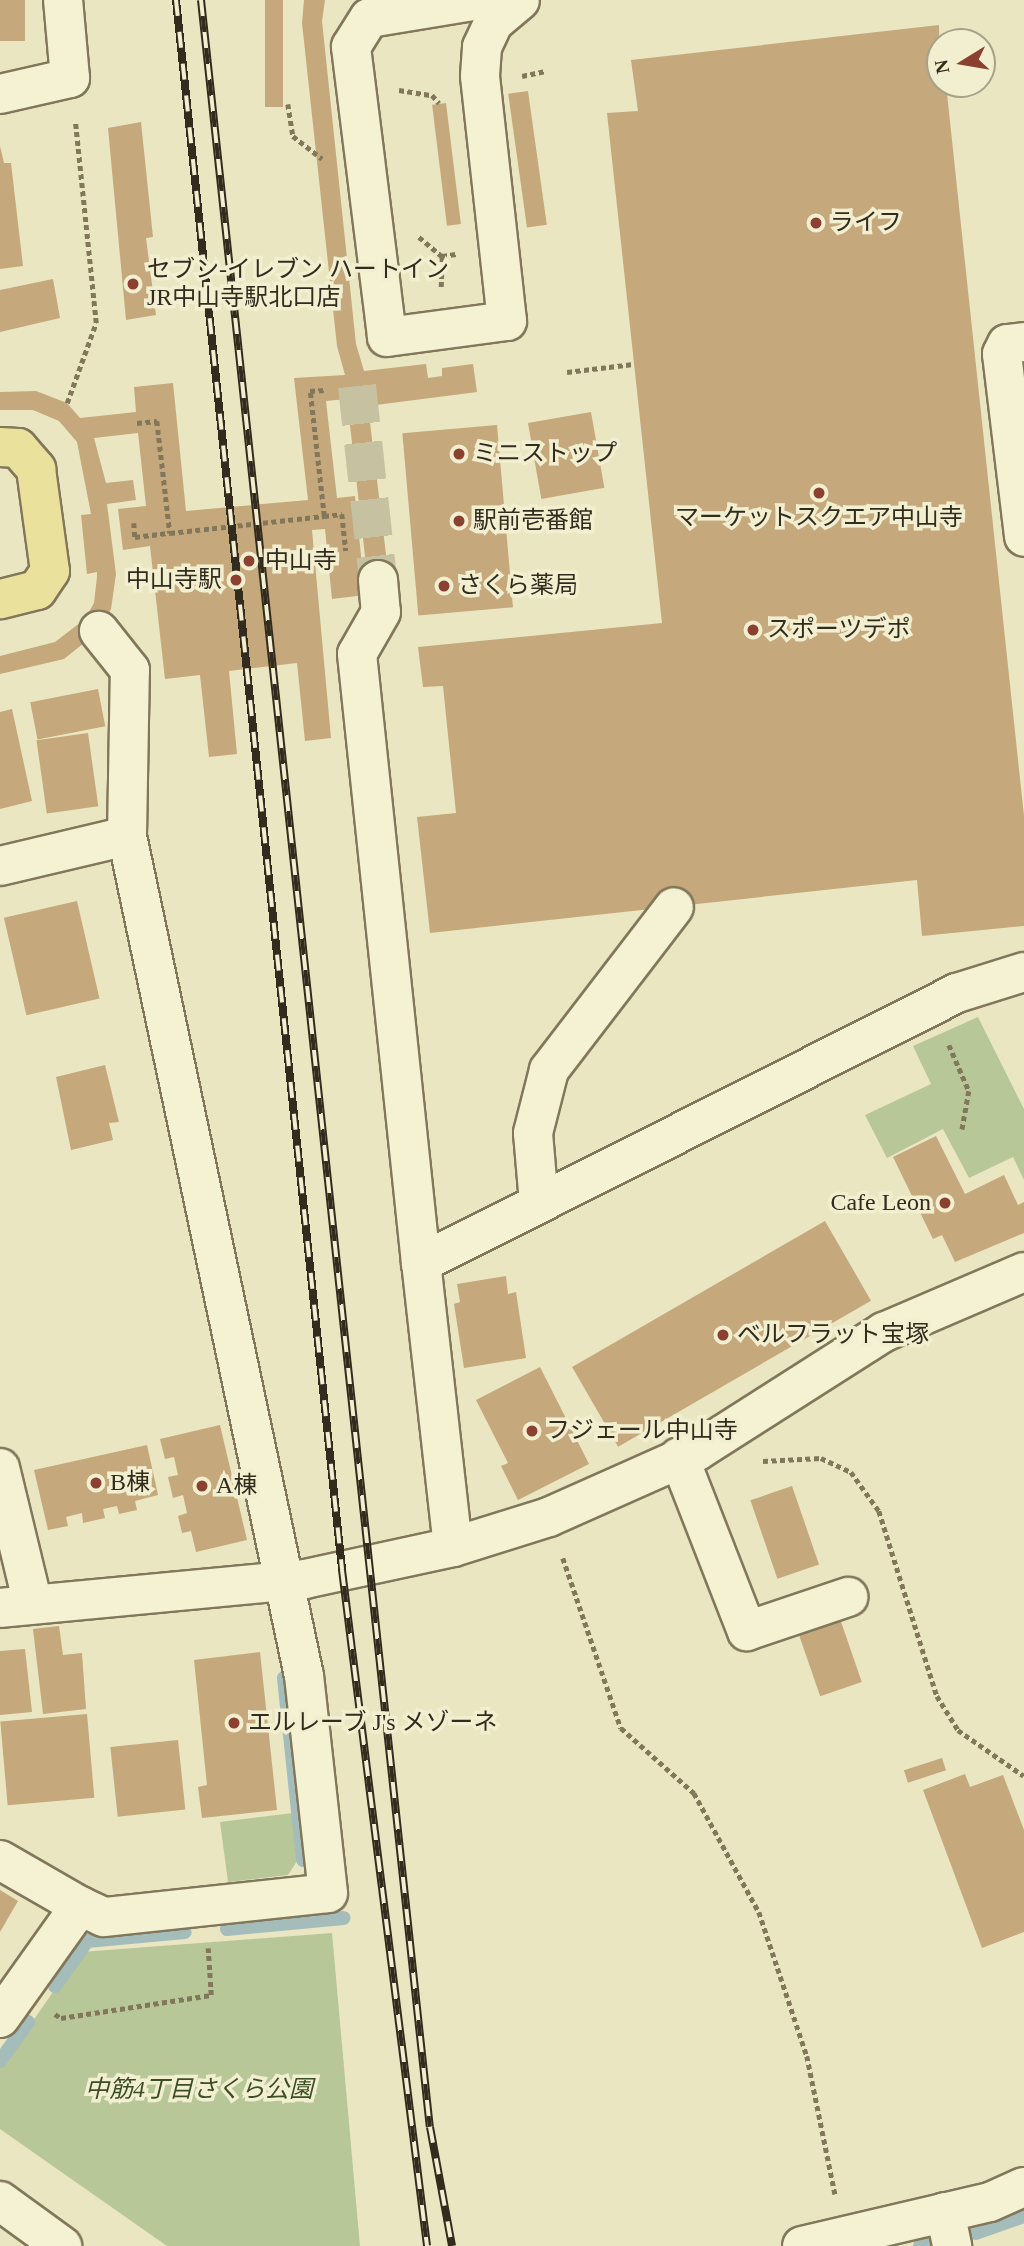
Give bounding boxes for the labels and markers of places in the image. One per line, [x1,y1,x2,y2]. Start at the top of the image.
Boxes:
place label: ライフ [830,209,902,237]
marker: ライフ [808,215,824,231]
place label: セブン-イレブン ハートイン JR中山寺駅北口店 [147,256,449,312]
marker: セブン-イレブン ハートイン JR中山寺駅北口店 [125,276,141,292]
place label: ミニストップ [473,440,617,468]
marker: ミニストップ [451,446,467,462]
marker: マーケットスクエア中山寺 [811,485,827,501]
place label: マーケットスクエア中山寺 [675,504,963,532]
place label: 駅前壱番館 [473,507,593,535]
marker: 駅前壱番館 [451,513,467,529]
place label: 中山寺 [265,547,337,575]
marker: 中山寺 [239,551,259,571]
place label: 中山寺駅 [126,566,222,594]
marker: 中山寺駅 [228,572,244,588]
place label: さくら薬局 [458,572,578,600]
marker: さくら薬局 [436,578,452,594]
place label: スポーツデポ [767,616,911,644]
marker: スポーツデポ [745,622,761,638]
place label: Cafe Leon [830,1189,931,1217]
marker: Cafe Leon [937,1195,953,1211]
place label: ベルフラット宝塚 [737,1321,929,1349]
marker: ベルフラット宝塚 [715,1327,731,1343]
place label: フジェール中山寺 [546,1417,738,1445]
marker: フジェール中山寺 [524,1423,540,1439]
place label: B棟 [110,1469,150,1497]
place label: A棟 [216,1472,257,1500]
marker: B棟 [88,1475,104,1491]
marker: A棟 [194,1478,210,1494]
place label: エルレーブ J's メゾーネ [248,1709,499,1737]
marker: エルレーブ J's メゾーネ [226,1715,242,1731]

